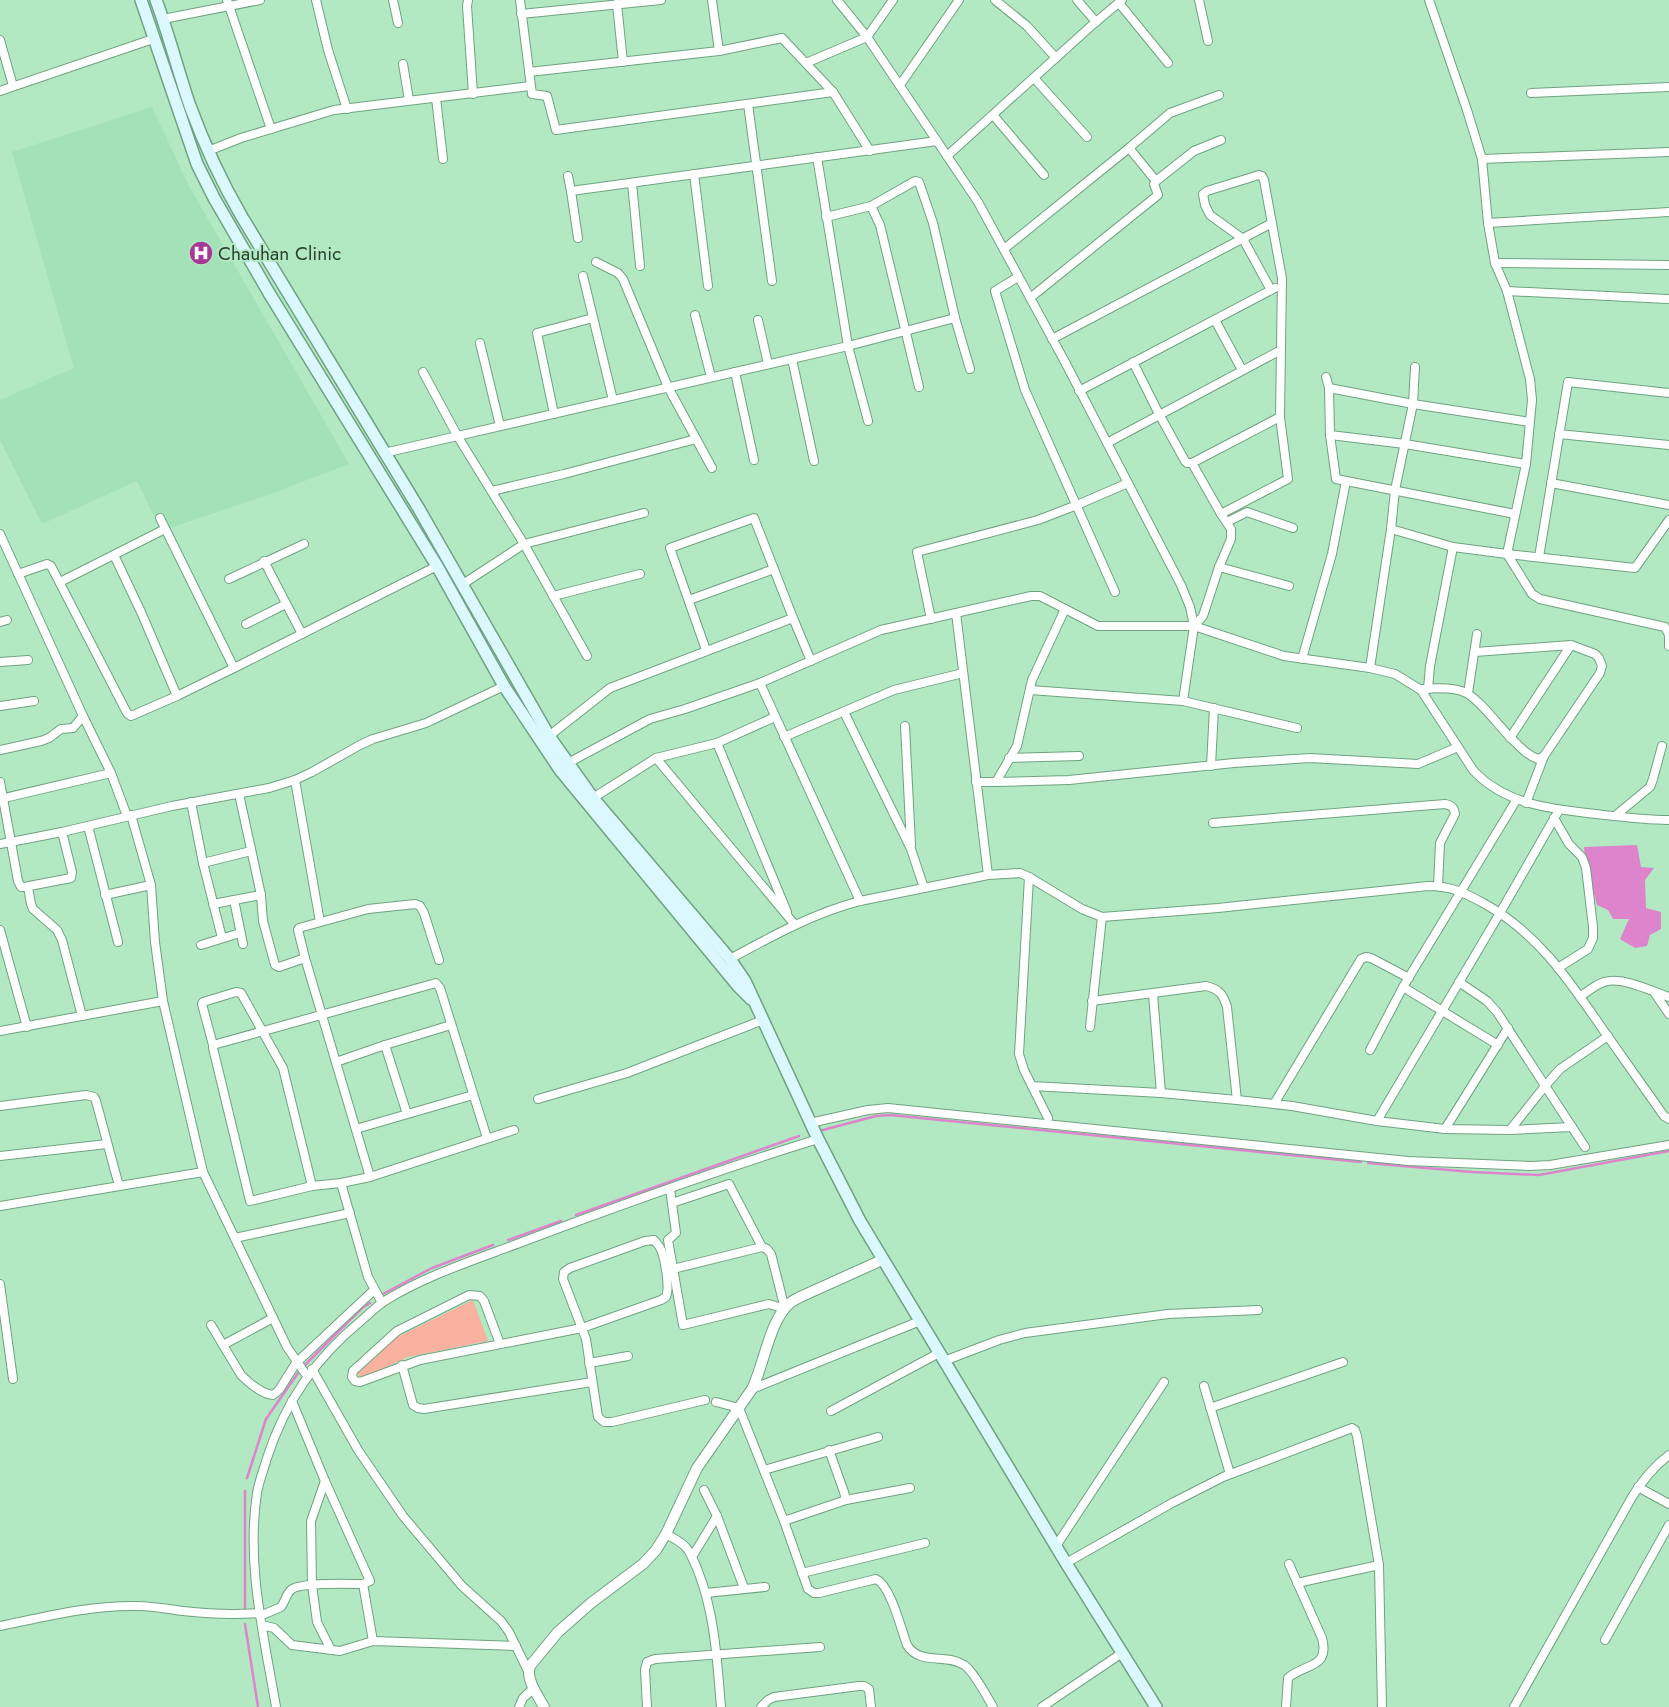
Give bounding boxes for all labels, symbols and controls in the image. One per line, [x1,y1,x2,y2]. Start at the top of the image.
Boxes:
hospital icon: Chauhan Clinic [188,240,214,266]
place label: Chauhan Clinic [218,240,341,267]

